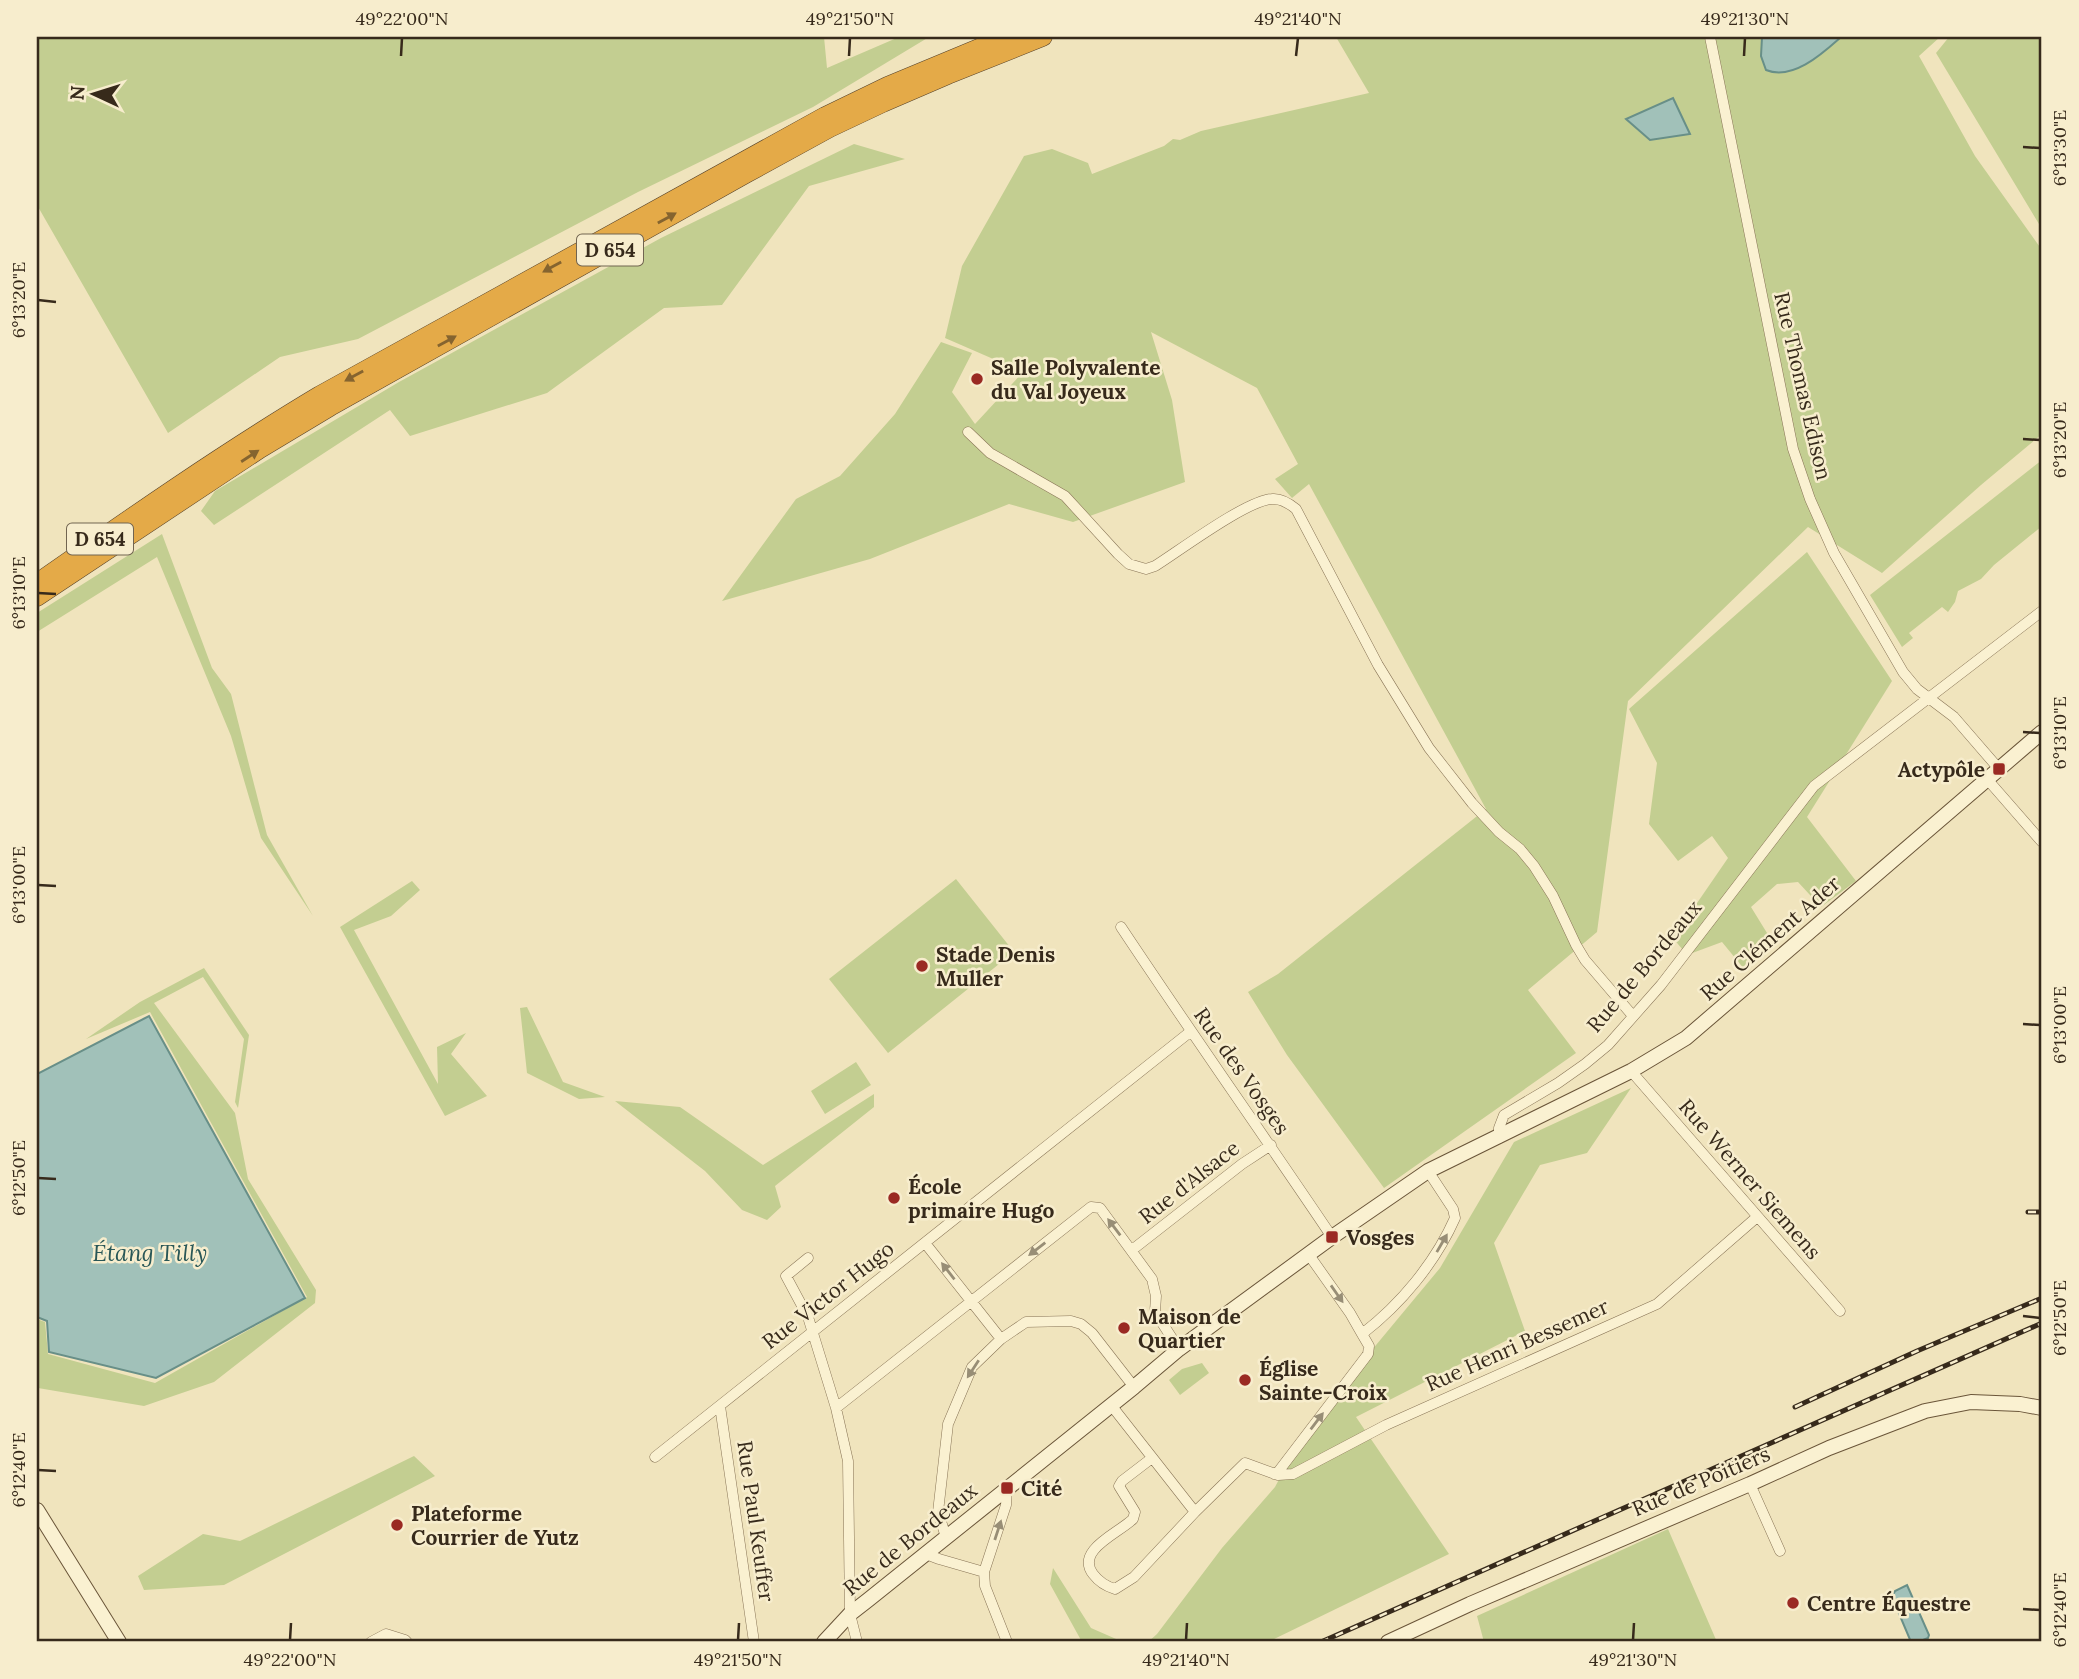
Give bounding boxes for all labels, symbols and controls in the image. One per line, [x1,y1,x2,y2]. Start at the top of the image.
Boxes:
text: 49°22'00"N [356,7,448,30]
text: 49°21'50"N [806,7,894,30]
text: 49°21'40"N [1254,7,1342,30]
text: 49°21'30"N [1701,7,1789,30]
north arrow [60,60,130,130]
text: N [65,84,90,101]
text: 6°13'30"E [2048,110,2071,186]
one-way arrow [657,212,677,224]
road number: D 654 [577,234,643,266]
one-way arrow [542,261,561,273]
text: 6°13'20"E [7,262,30,338]
street label: Rue Thomas Edison [1768,289,1838,483]
one-way arrow [437,335,457,347]
place label: Salle Polyvalente du Val Joyeux [991,354,1161,405]
one-way arrow [345,370,364,382]
marker: Salle Polyvalente du Val Joyeux [969,371,985,387]
text: 6°13'20"E [2048,402,2071,478]
one-way arrow [241,449,260,462]
road number: D 654 [67,524,133,554]
text: 6°13'10"E [7,556,30,630]
text: 6°13'10"E [2048,696,2071,770]
place label: Actypôle [1898,756,1985,783]
marker: Actypôle [1991,761,2007,777]
text: 6°13'00"E [7,846,30,924]
street label: Rue Clément Ader [1694,870,1846,1006]
street label: Rue de Bordeaux [1581,894,1707,1038]
place label: Stade Denis Muller [936,941,1055,992]
marker: Stade Denis Muller [914,958,930,974]
text: 6°13'00"E [2048,986,2071,1064]
street label: Rue des Vosges [1188,1002,1296,1140]
street label: Rue Werner Siemens [1673,1093,1827,1265]
street label: Rue d'Alsace [1133,1134,1245,1230]
text: 6°12'50"E [7,1140,30,1216]
place label: École primaire Hugo [908,1173,1054,1224]
marker: École primaire Hugo [886,1190,902,1206]
one-way arrow [1107,1218,1122,1236]
place label: Vosges [1346,1224,1414,1251]
marker: Vosges [1324,1229,1340,1245]
one-way arrow [1436,1234,1448,1253]
street label: Rue Victor Hugo [757,1235,899,1355]
water label: Étang Tilly [93,1238,207,1267]
one-way arrow [1029,1242,1047,1257]
one-way arrow [940,1263,955,1281]
text: 6°12'50"E [2048,1280,2071,1356]
one-way arrow [1330,1285,1344,1303]
street label: Rue Henri Bessemer [1421,1292,1613,1398]
place label: Maison de Quartier [1138,1303,1241,1354]
marker: Maison de Quartier [1116,1320,1132,1336]
place label: Église Sainte-Croix [1259,1355,1388,1406]
one-way arrow [966,1360,979,1379]
marker: Église Sainte-Croix [1237,1372,1253,1388]
one-way arrow [1310,1412,1324,1430]
text: 6°12'40"E [7,1432,30,1508]
street label: Rue Paul Keuffer [731,1439,781,1603]
street label: Rue de Poitiers [1628,1440,1774,1522]
place label: Cité [1021,1475,1062,1502]
street label: Rue de Bordeaux [838,1477,982,1601]
marker: Cité [999,1480,1015,1496]
place label: Plateforme Courrier de Yutz [411,1500,579,1551]
marker: Plateforme Courrier de Yutz [389,1517,405,1533]
one-way arrow [993,1519,1003,1540]
text: 6°12'40"E [2048,1572,2071,1648]
place label: Centre Équestre [1807,1590,1971,1617]
marker: Centre Équestre [1785,1595,1801,1611]
text: 49°22'00"N [244,1648,336,1671]
text: 49°21'50"N [694,1648,782,1671]
text: 49°21'40"N [1142,1648,1230,1671]
text: 49°21'30"N [1589,1648,1677,1671]

